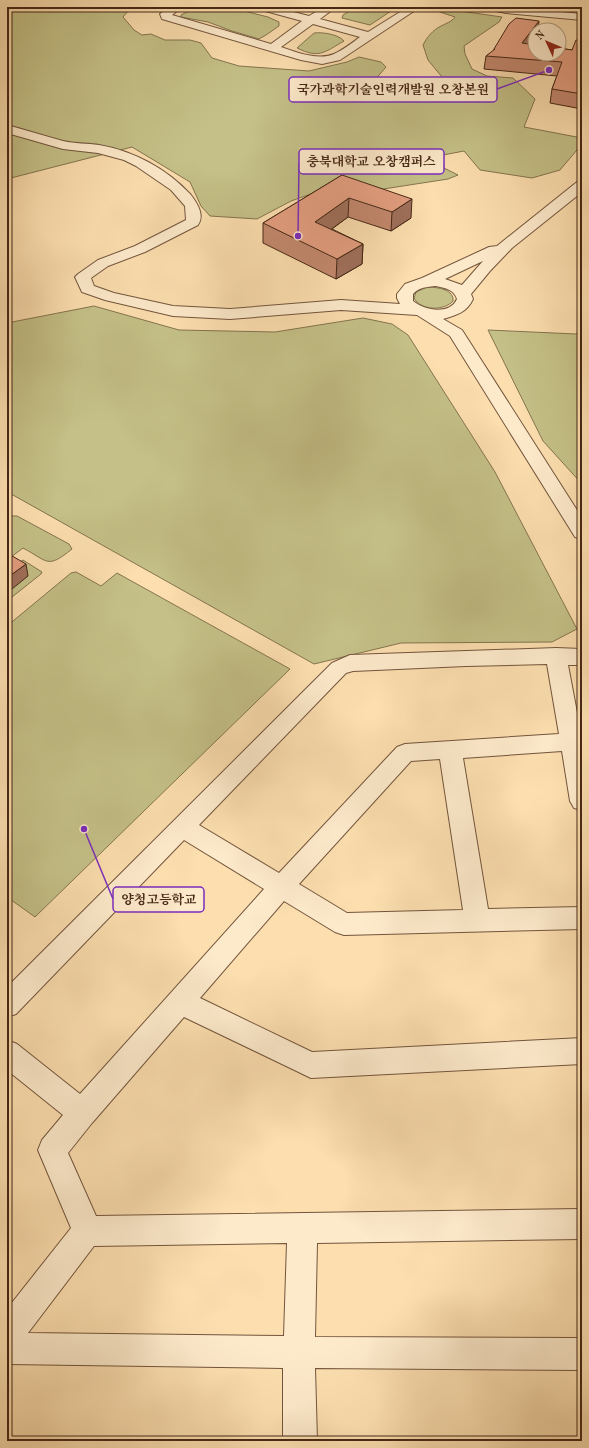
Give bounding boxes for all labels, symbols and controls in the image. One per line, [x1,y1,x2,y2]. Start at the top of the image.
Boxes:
north arrow [527,22,567,62]
text: N [534,29,548,43]
callout: 국가과학기술인력개발원 오창본원 [289,77,497,102]
text: 국가과학기술인력개발원 오창본원 [297,82,489,97]
callout: 충북대학교 오창캠퍼스 [299,149,444,174]
text: 충북대학교 오창캠퍼스 [306,154,436,169]
callout: 양청고등학교 [113,887,204,912]
text: 양청고등학교 [121,892,197,907]

